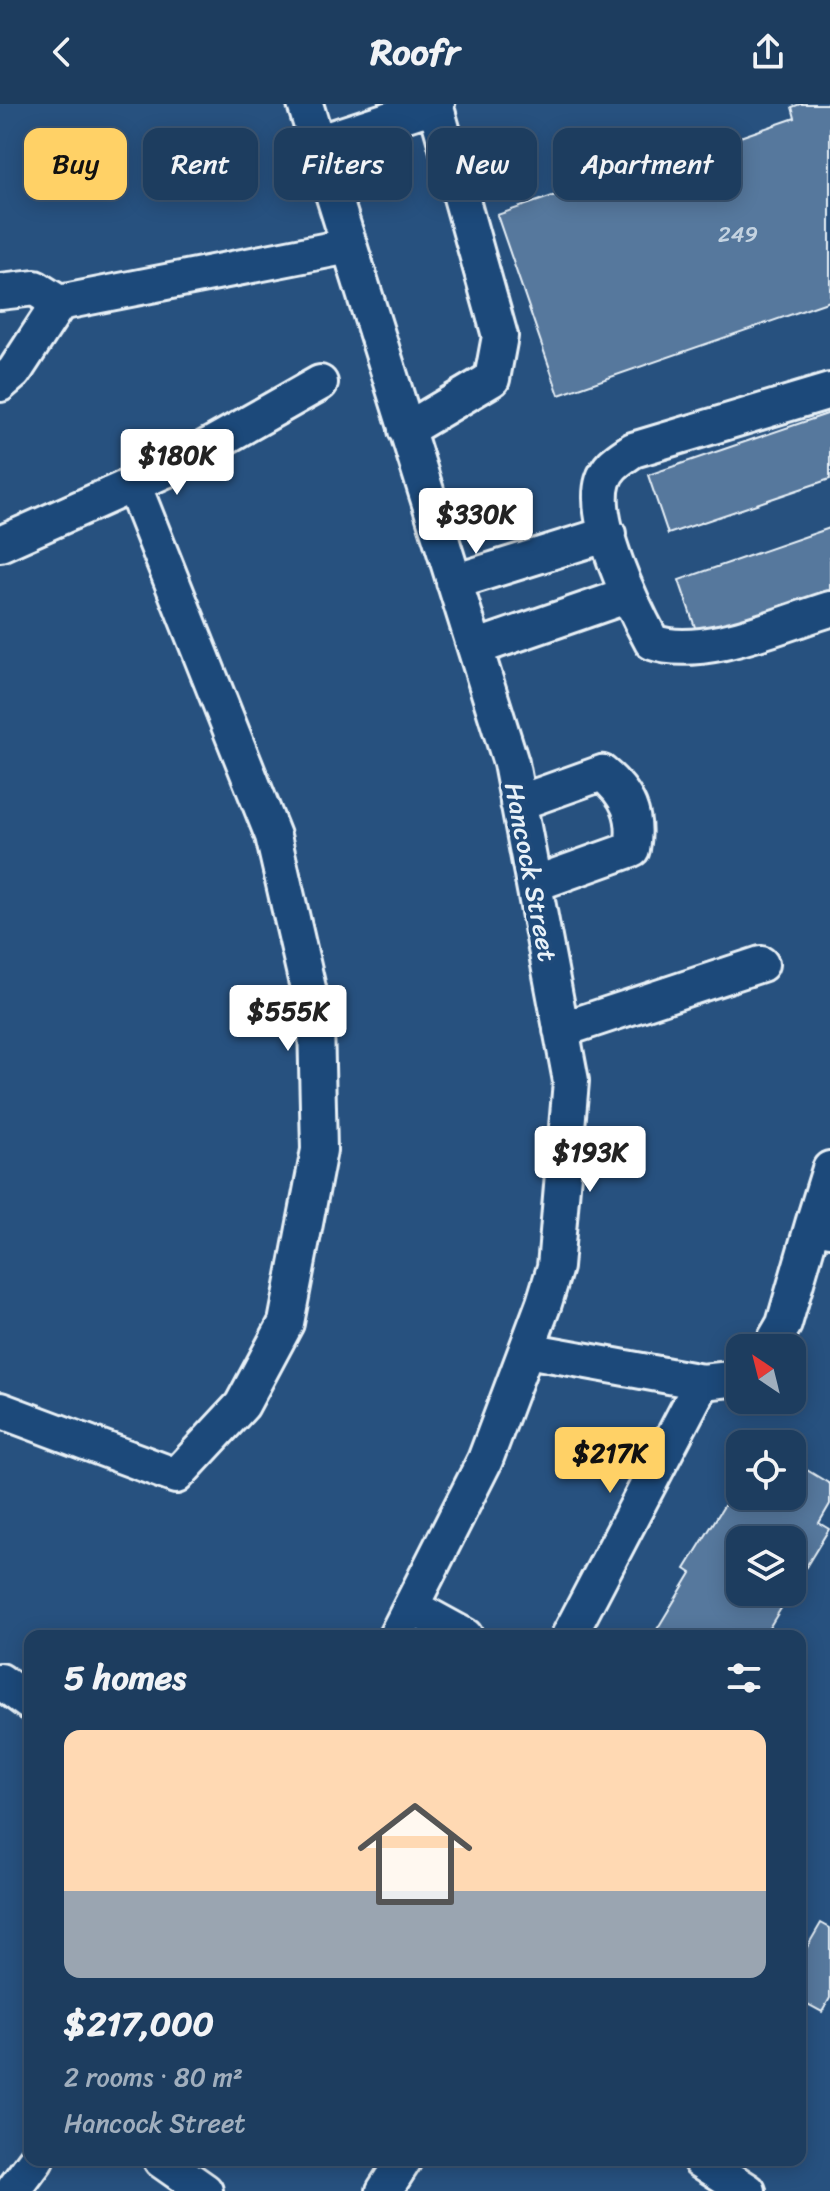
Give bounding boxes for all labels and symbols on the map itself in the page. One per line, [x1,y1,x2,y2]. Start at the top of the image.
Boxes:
house number: 249 [718,215,758,254]
pin: $180K [121,429,233,497]
pin: $330K [420,488,532,556]
street label: Hancock Street [491,778,571,966]
pin: $555K [232,985,344,1053]
pin: $193K [534,1126,646,1194]
north arrow [726,1334,806,1414]
pin: $217K [554,1427,666,1495]

